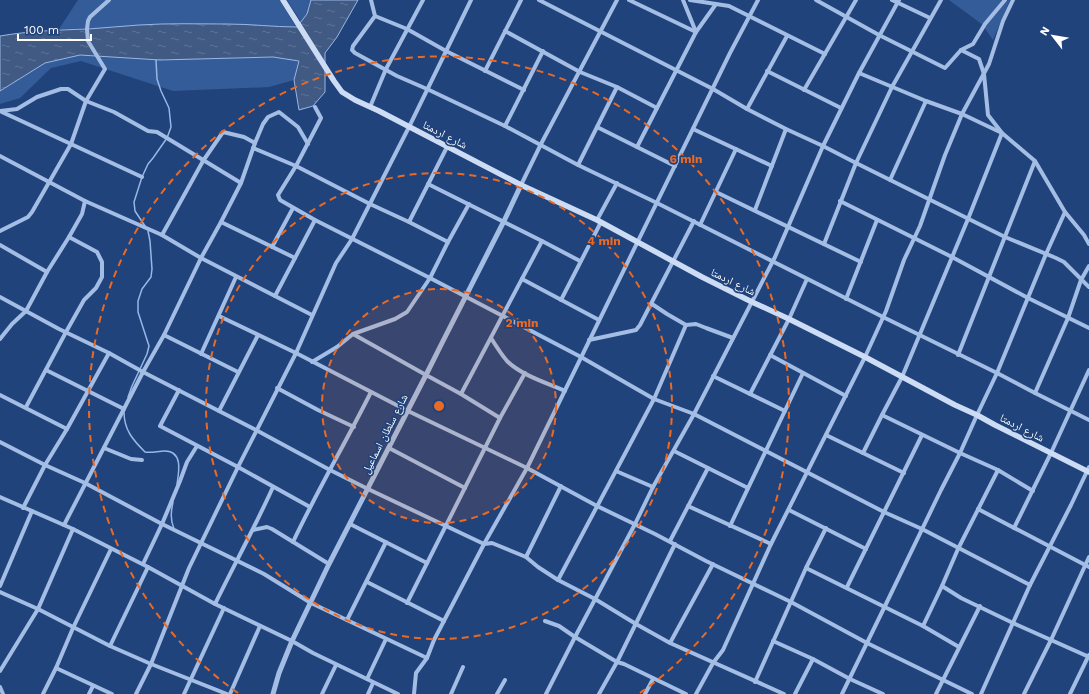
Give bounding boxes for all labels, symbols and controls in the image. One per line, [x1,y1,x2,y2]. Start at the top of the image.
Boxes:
scale bar [18,16,91,42]
north arrow [1033,16,1073,56]
text: 100 m [24,23,59,37]
text: N [1037,24,1053,38]
street label: شارع اردمتا [421,118,469,152]
text: 6 min [669,152,703,166]
text: 4 min [587,234,621,248]
street label: شارع اردمتا [709,266,757,298]
text: 2 min [506,316,538,330]
street label: شارع سلطان اسماعيل [359,392,411,476]
centre of rings [432,399,446,413]
street label: شارع اردمتا [998,411,1046,445]

